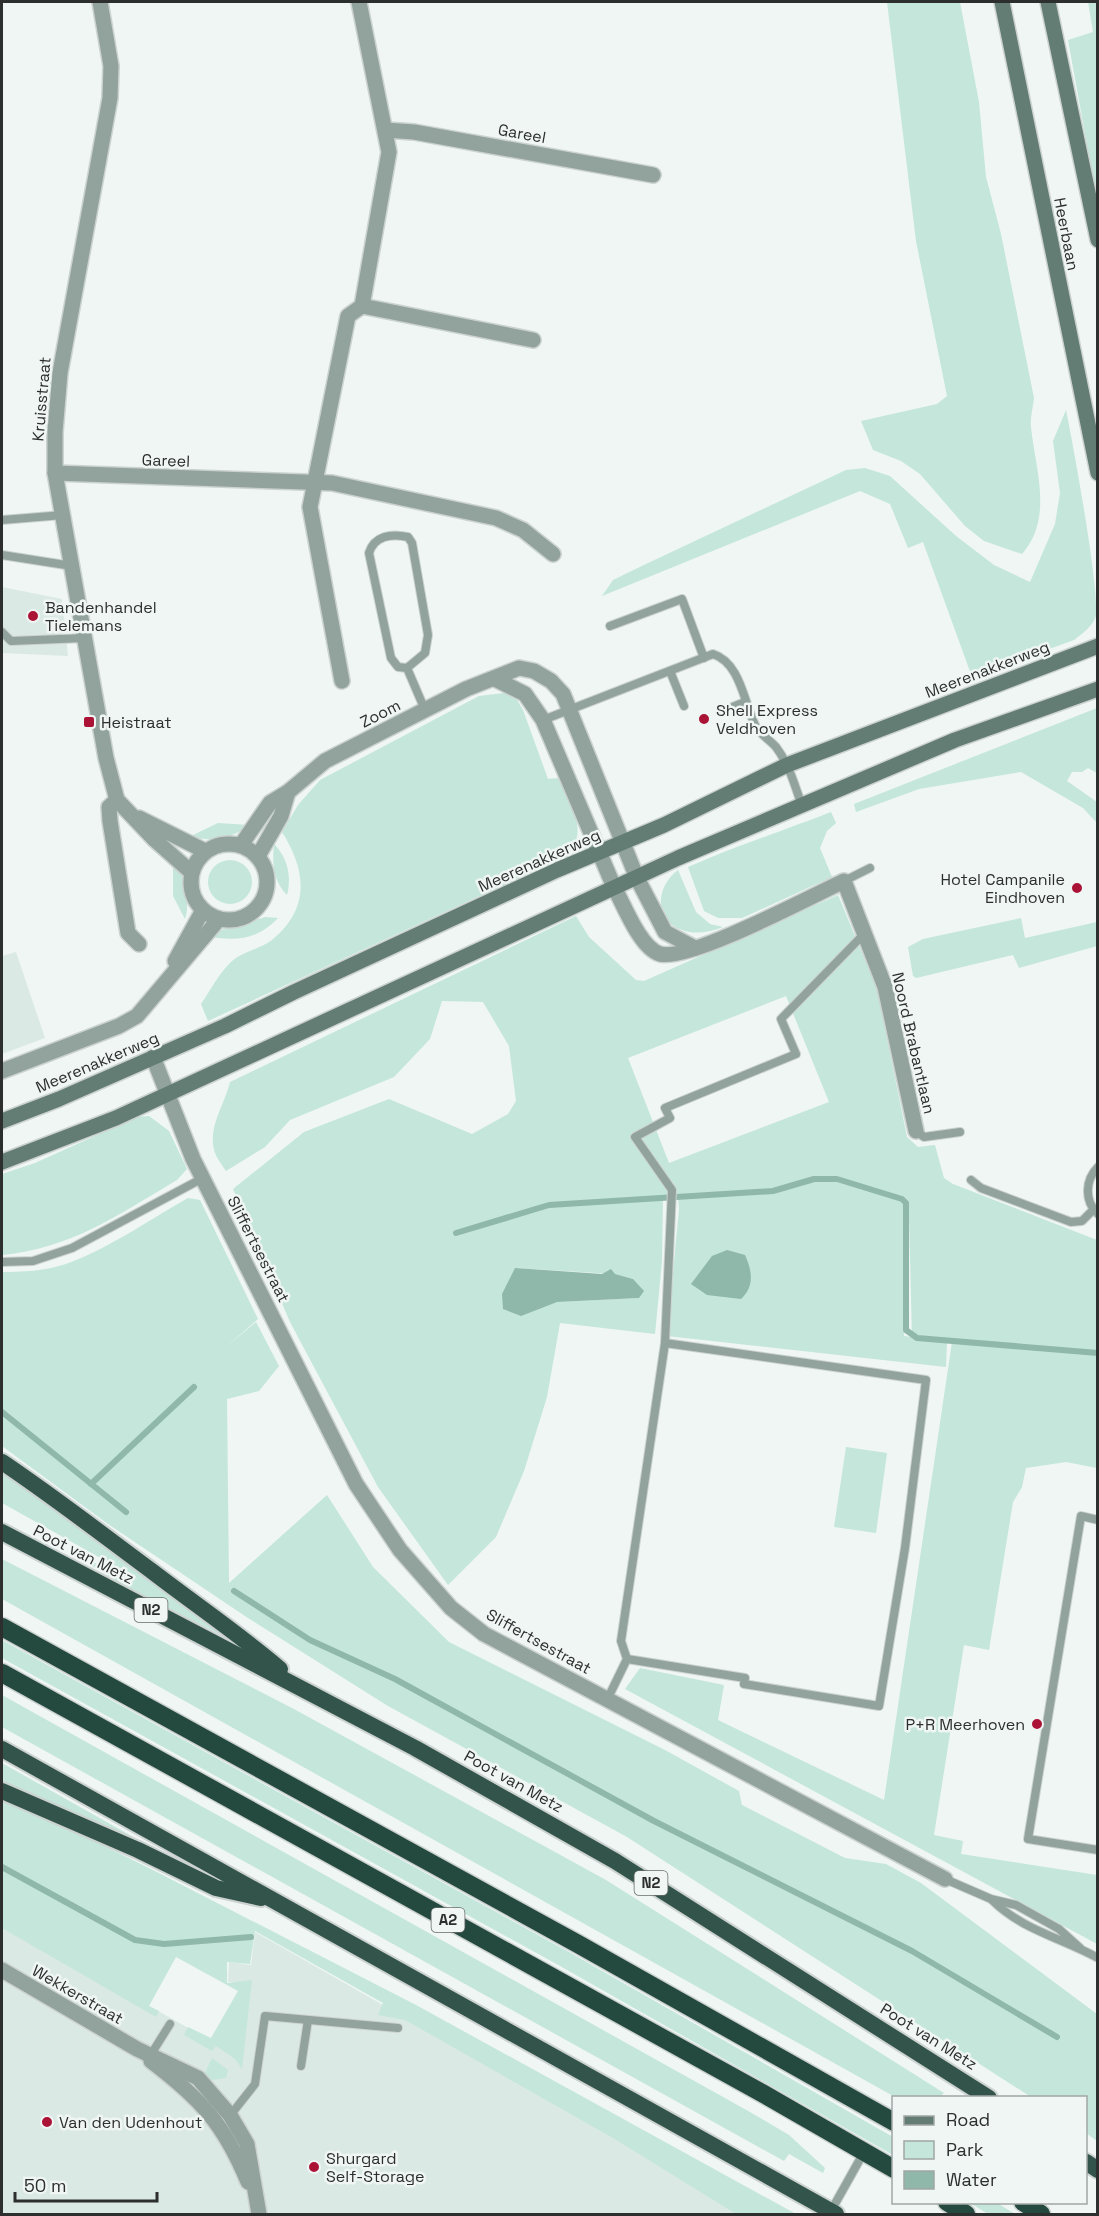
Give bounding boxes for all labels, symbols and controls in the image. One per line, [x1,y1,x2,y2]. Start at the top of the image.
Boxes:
street label: Gareel [496,119,548,148]
street label: Heerbaan [1049,196,1084,272]
street label: Kruisstraat [27,356,56,442]
street label: Gareel [141,449,191,472]
place label: Bandenhandel Tielemans [45,597,157,636]
marker: Bandenhandel Tielemans [26,609,40,623]
street label: Meerenakkerweg [922,636,1052,703]
street label: Zoom [357,694,404,732]
place label: Shell Express Veldhoven [716,700,818,739]
place label: Heistraat [101,712,172,733]
marker: Shell Express Veldhoven [697,712,711,726]
marker: Heistraat [82,715,96,729]
street label: Meerenakkerweg [475,824,604,897]
place label: Hotel Campanile Eindhoven [940,869,1065,908]
marker: Hotel Campanile Eindhoven [1070,881,1084,895]
street label: Noord Brabantlaan [887,970,940,1116]
street label: Meerenakkerweg [32,1027,162,1098]
street label: Sliffertsestraat [223,1192,294,1306]
street label: Poot van Metz [30,1520,138,1589]
road number: N2 [134,1598,168,1622]
street label: Sliffertsestraat [483,1604,595,1679]
place label: P+R Meerhoven [905,1714,1025,1735]
marker: P+R Meerhoven [1030,1717,1044,1731]
street label: Poot van Metz [460,1745,567,1817]
road number: N2 [634,1871,668,1895]
road number: A2 [432,1908,464,1932]
street label: Wekkerstraat [28,1960,127,2029]
street label: Poot van Metz [876,1998,981,2075]
legend [892,2096,1087,2204]
text: Road [946,2108,990,2131]
place label: Van den Udenhout [59,2112,202,2133]
marker: Van den Udenhout [40,2115,54,2129]
text: Park [946,2138,984,2161]
place label: Shurgard Self-Storage [326,2148,425,2187]
marker: Shurgard Self-Storage [307,2160,321,2174]
scale bar [15,2165,158,2203]
text: Water [946,2168,997,2191]
text: 50 m [24,2174,66,2197]

